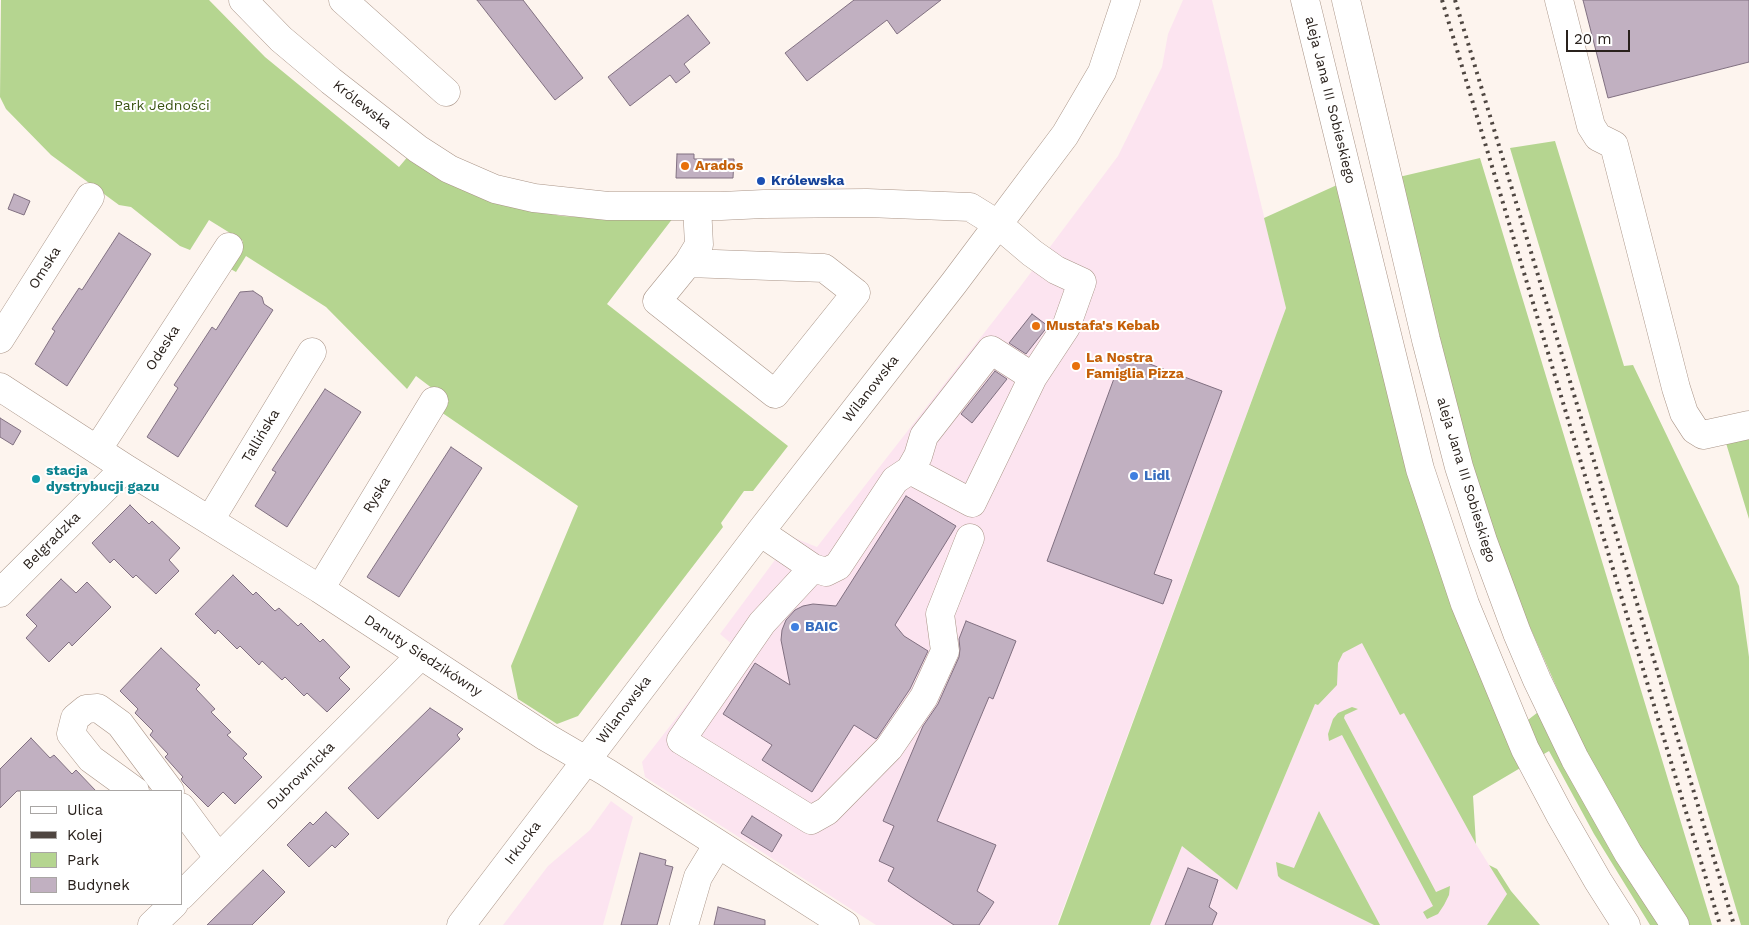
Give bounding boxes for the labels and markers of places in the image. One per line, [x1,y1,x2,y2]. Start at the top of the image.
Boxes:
place label: Arados [695,158,743,174]
marker: Arados [679,160,691,172]
place label: Królewska [771,173,844,189]
marker: Królewska [755,175,767,187]
place label: Mustafa's Kebab [1046,318,1160,334]
marker: Mustafa's Kebab [1030,320,1042,332]
place label: La Nostra Famiglia Pizza [1086,350,1184,382]
marker: La Nostra Famiglia Pizza [1070,360,1082,372]
place label: stacja dystrybucji gazu [46,463,159,496]
place label: Lidl [1144,468,1170,484]
marker: Lidl [1128,470,1140,482]
marker: stacja dystrybucji gazu [30,473,42,485]
place label: BAIC [805,619,838,635]
marker: BAIC [789,621,801,633]

